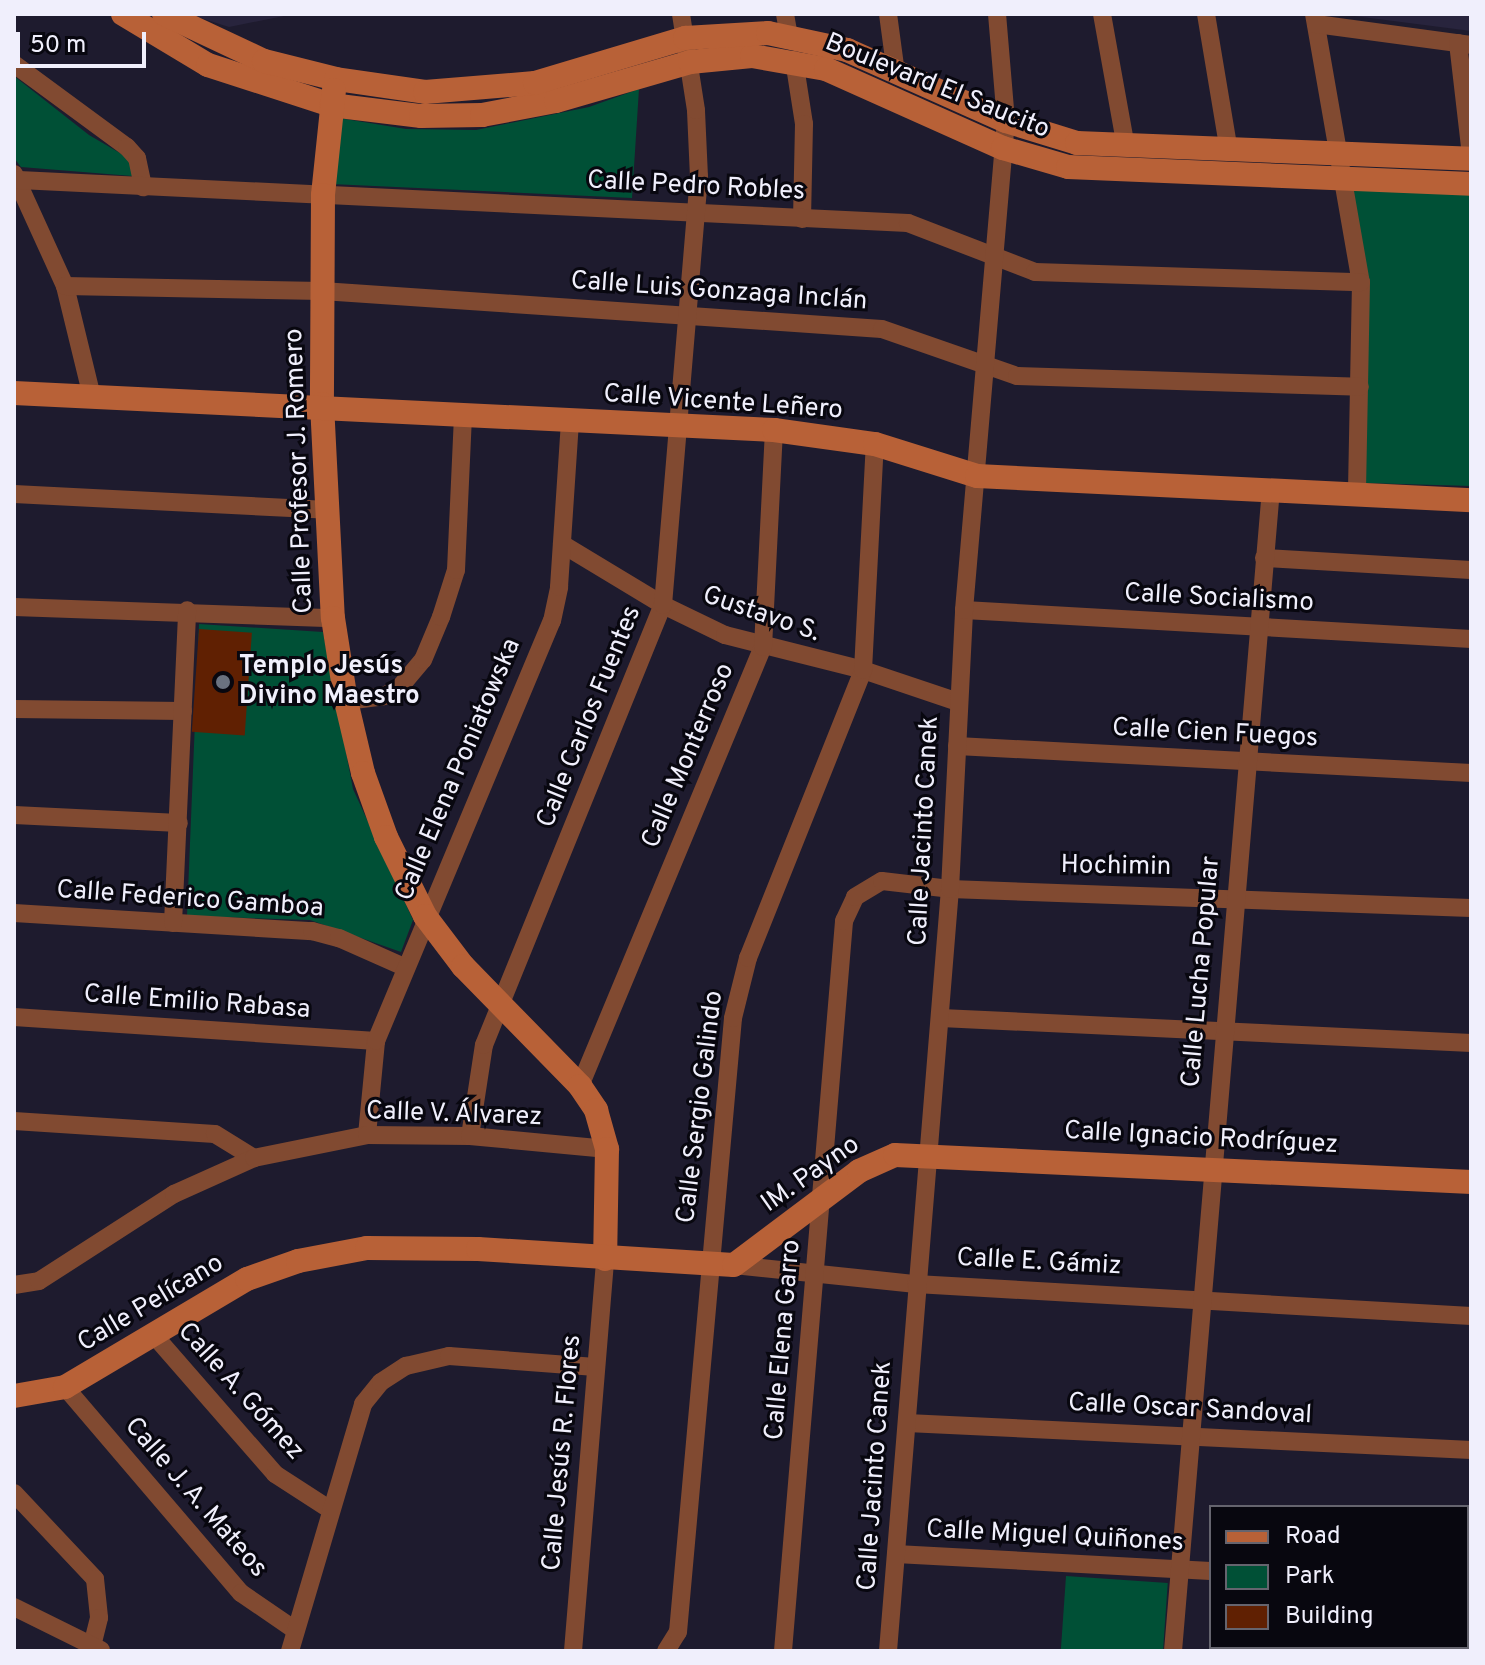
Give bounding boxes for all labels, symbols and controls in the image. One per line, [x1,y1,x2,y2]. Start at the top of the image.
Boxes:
scale bar [20,16,150,66]
street label: Boulevard El Saucito [820,28,1054,146]
text: 50 m [30,31,86,61]
street label: Calle Pedro Robles [586,166,806,208]
street label: Calle Luis Gonzaga Inclán [570,266,868,318]
street label: Calle Profesor J. Romero [279,328,321,614]
street label: Calle Vicente Leñero [602,379,844,427]
street label: Calle Socialismo [1123,578,1315,620]
street label: Gustavo S. [698,580,824,650]
street label: Calle Carlos Fuentes [531,601,649,833]
street label: Calle Elena Poniatowska [390,634,528,906]
place label: Templo Jesús Divino Maestro [239,651,420,712]
street label: Calle Monterroso [636,659,742,853]
marker: Templo Jesús Divino Maestro [214,673,232,691]
street label: Calle Cien Fuegos [1111,713,1319,755]
street label: Calle Jacinto Canek [903,715,947,947]
street label: Hochimin [1060,850,1172,884]
street label: Calle Lucha Popular [1176,855,1228,1089]
street label: Calle Federico Gamboa [55,875,325,925]
street label: Calle Emilio Rabasa [83,980,311,1026]
street label: Calle Sergio Galindo [671,989,731,1225]
street label: Calle V. Álvarez [364,1096,544,1134]
street label: Calle Ignacio Rodríguez [1063,1116,1339,1162]
street label: IM. Payno [756,1130,866,1220]
street label: Calle Elena Garro [760,1238,808,1442]
street label: Calle E. Gámiz [956,1243,1122,1283]
street label: Calle Pelícano [73,1248,229,1360]
street label: Calle A. Gómez [170,1316,310,1468]
street label: Calle Jesús R. Flores [537,1334,589,1572]
street label: Calle Jacinto Canek [852,1360,900,1592]
street label: Calle Oscar Sandoval [1067,1388,1313,1432]
street label: Calle J. A. Mateos [117,1411,273,1585]
legend [1209,1505,1469,1649]
street label: Calle Miguel Quiñones [925,1515,1185,1559]
text: Road [1285,1522,1341,1552]
text: Park [1285,1562,1335,1592]
text: Building [1285,1602,1374,1632]

